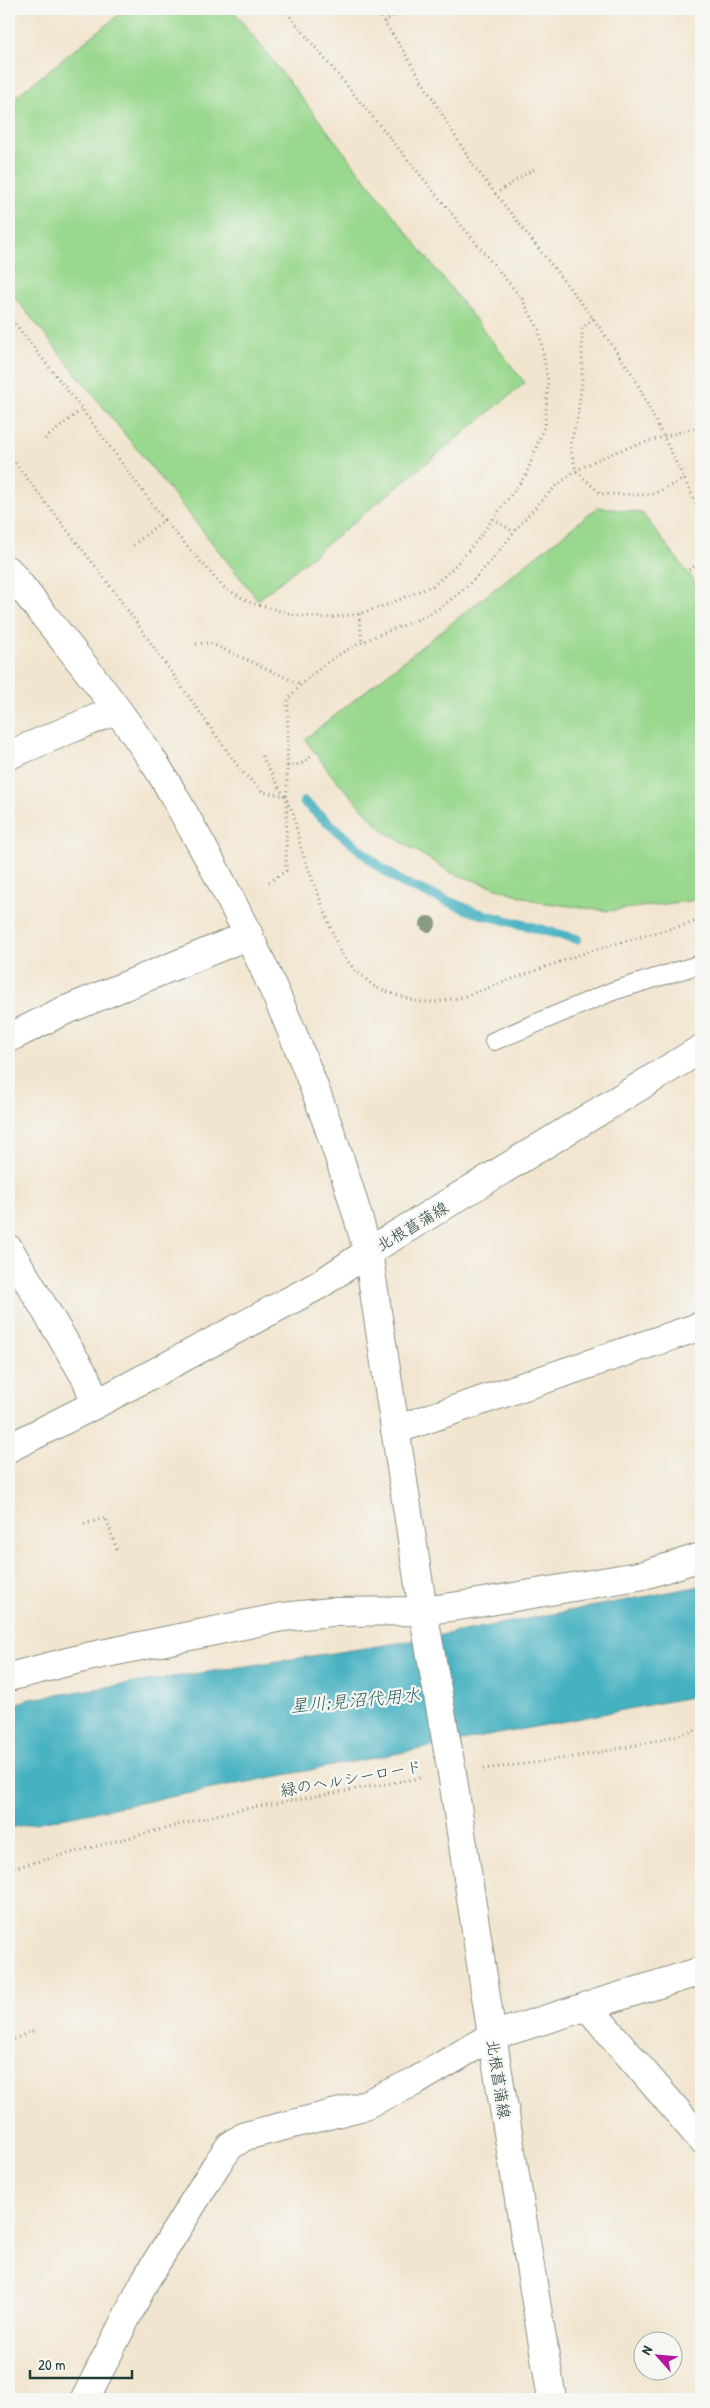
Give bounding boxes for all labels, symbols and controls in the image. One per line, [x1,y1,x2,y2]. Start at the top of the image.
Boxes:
street label: 北根菖蒲線 [372,1196,452,1256]
water label: 星川;見沼代用水 [289,1682,421,1718]
street label: 緑のヘルシーロード [278,1755,424,1801]
street label: 北根菖蒲線 [482,2038,516,2120]
north arrow [632,2330,682,2380]
text: N [636,2342,656,2358]
scale bar [30,2348,132,2380]
text: 20 m [38,2354,65,2375]

